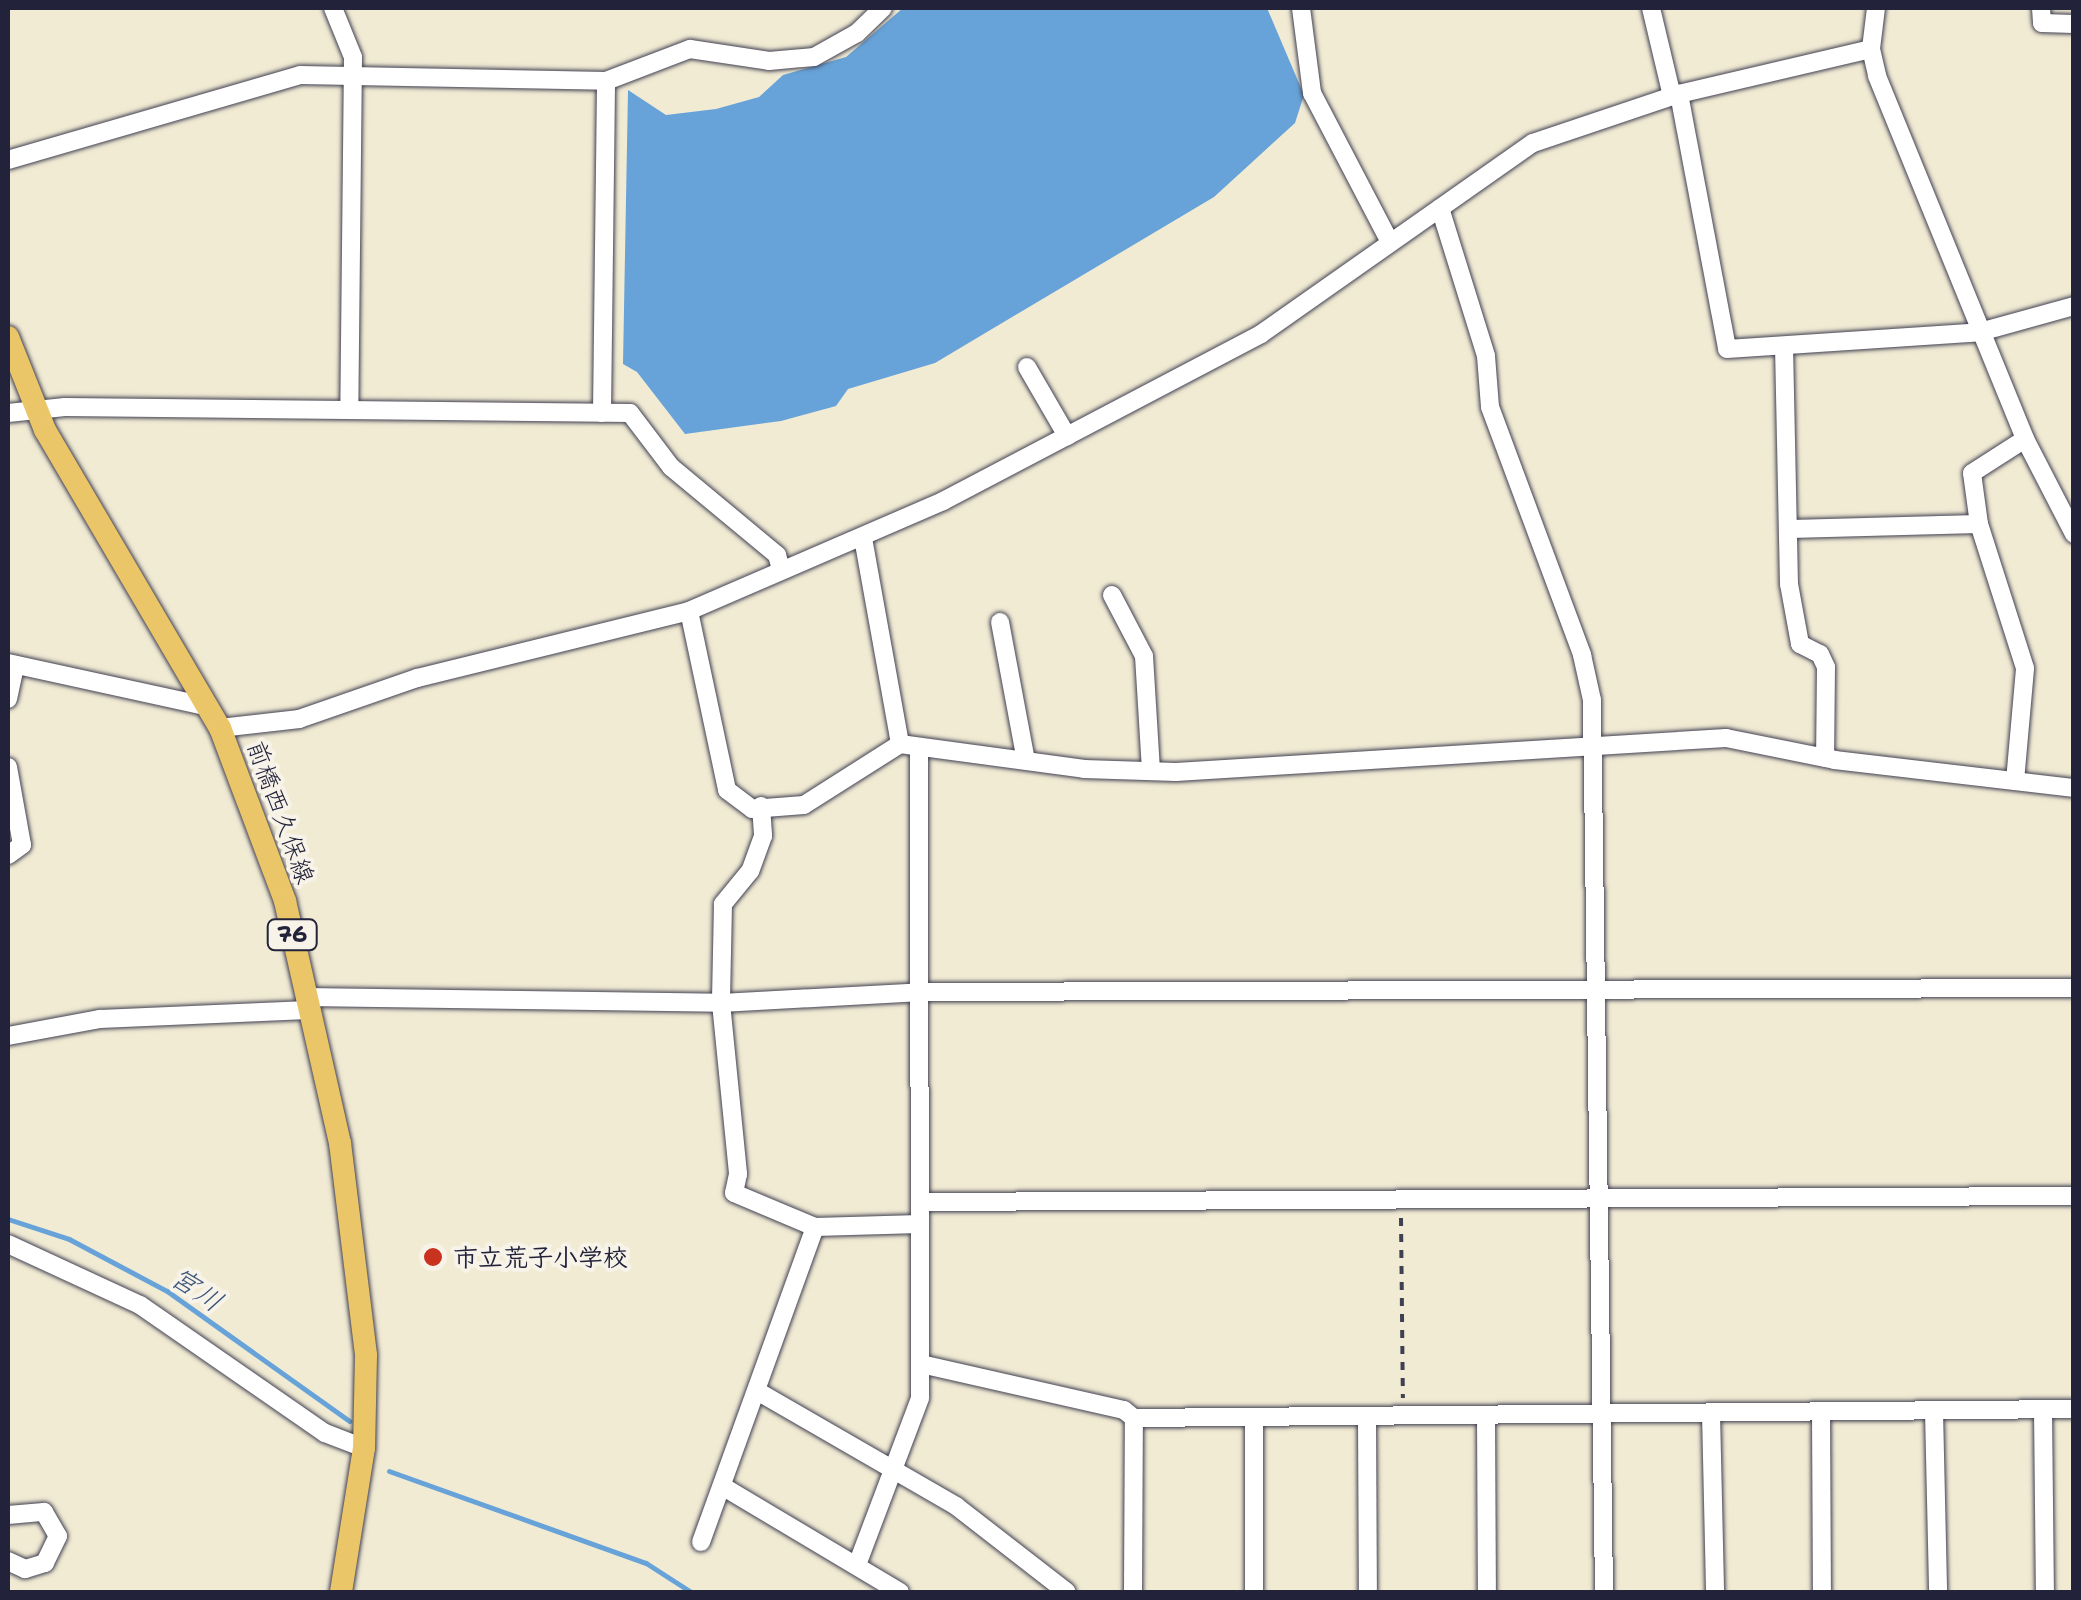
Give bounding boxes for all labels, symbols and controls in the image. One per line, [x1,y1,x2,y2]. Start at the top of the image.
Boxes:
street label: 前橋西久保線 [241,736,321,888]
road number: 76 [264,918,320,952]
place label: 市立荒子小学校 [453,1242,628,1272]
marker: 市立荒子小学校 [422,1246,444,1268]
water label: 宮川 [164,1259,230,1319]

